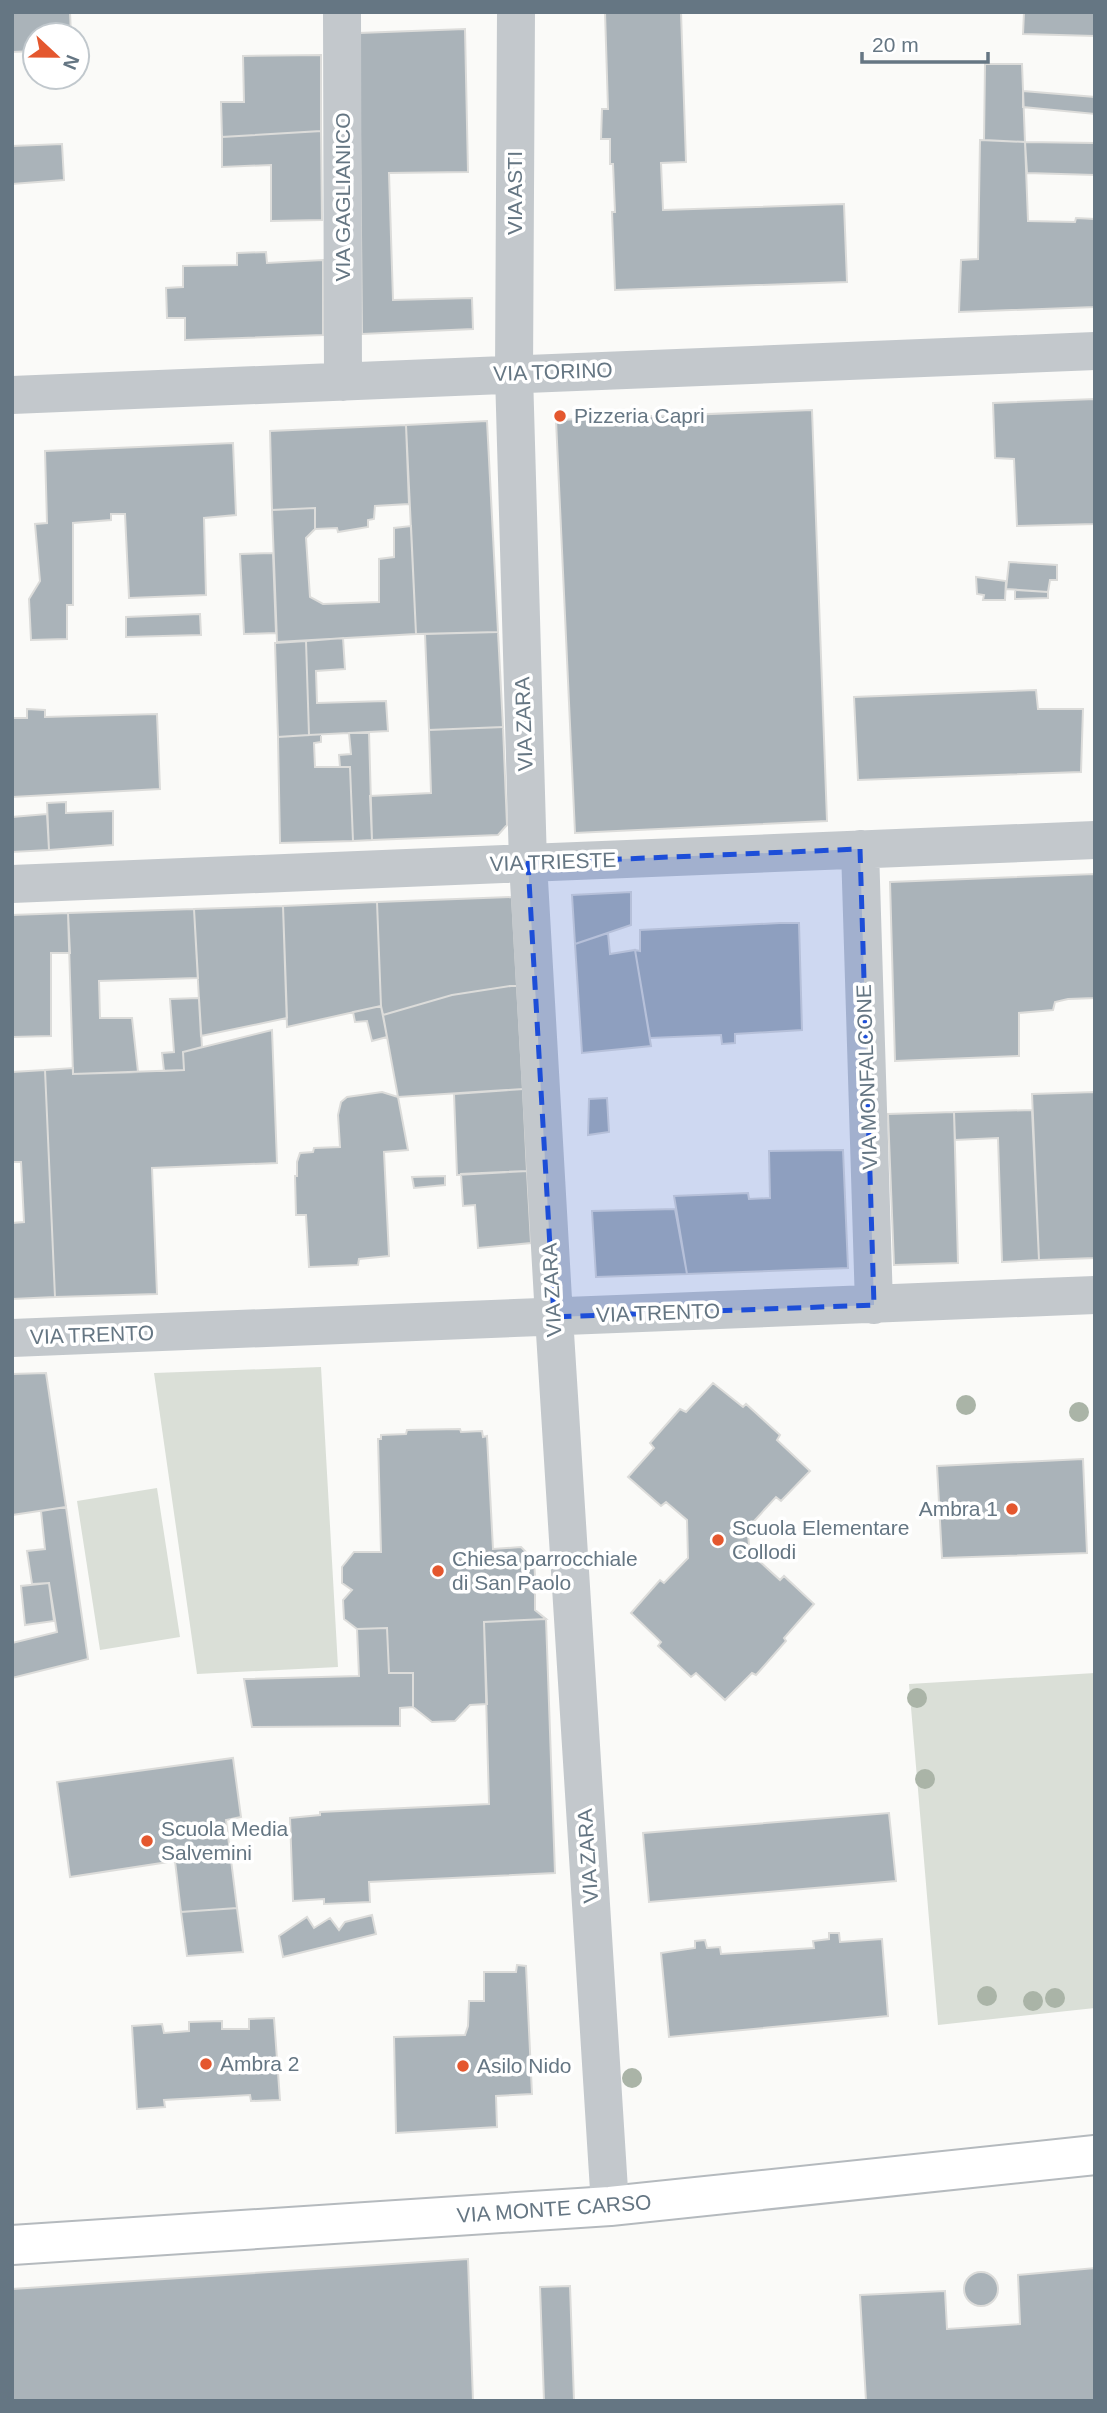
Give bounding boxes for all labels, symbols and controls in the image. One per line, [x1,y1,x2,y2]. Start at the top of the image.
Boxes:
north arrow [21,21,91,91]
scale bar [862,21,988,65]
text: 20 m [872,33,919,56]
text: N [59,52,84,72]
street label: VIA GAGLIANICO [331,112,354,282]
street label: VIA ASTI [503,151,526,235]
street label: VIA TORINO [493,358,613,385]
place label: Pizzeria Capri [574,404,705,427]
marker: Pizzeria Capri [552,408,568,424]
street label: VIA ZARA [510,676,537,772]
street label: VIA TRIESTE [489,848,617,875]
street label: VIA MONFALCONE [852,984,881,1170]
street label: VIA ZARA [538,1242,565,1338]
street label: VIA TRENTO [596,1299,720,1326]
street label: VIA TRENTO [30,1321,154,1348]
place label: Ambra 1 [919,1497,998,1520]
marker: Ambra 1 [1004,1501,1020,1517]
place label: Scuola Elementare Collodi [732,1516,909,1563]
marker: Scuola Elementare Collodi [710,1532,726,1548]
place label: Chiesa parrocchiale di San Paolo [452,1547,638,1594]
marker: Chiesa parrocchiale di San Paolo [430,1563,446,1579]
street label: VIA ZARA [573,1808,602,1904]
place label: Scuola Media Salvemini [161,1817,289,1864]
marker: Scuola Media Salvemini [139,1833,155,1849]
place label: Ambra 2 [220,2052,299,2075]
place label: Asilo Nido [477,2054,572,2077]
marker: Ambra 2 [198,2056,214,2072]
marker: Asilo Nido [455,2058,471,2074]
street label: VIA MONTE CARSO [456,2190,652,2227]

